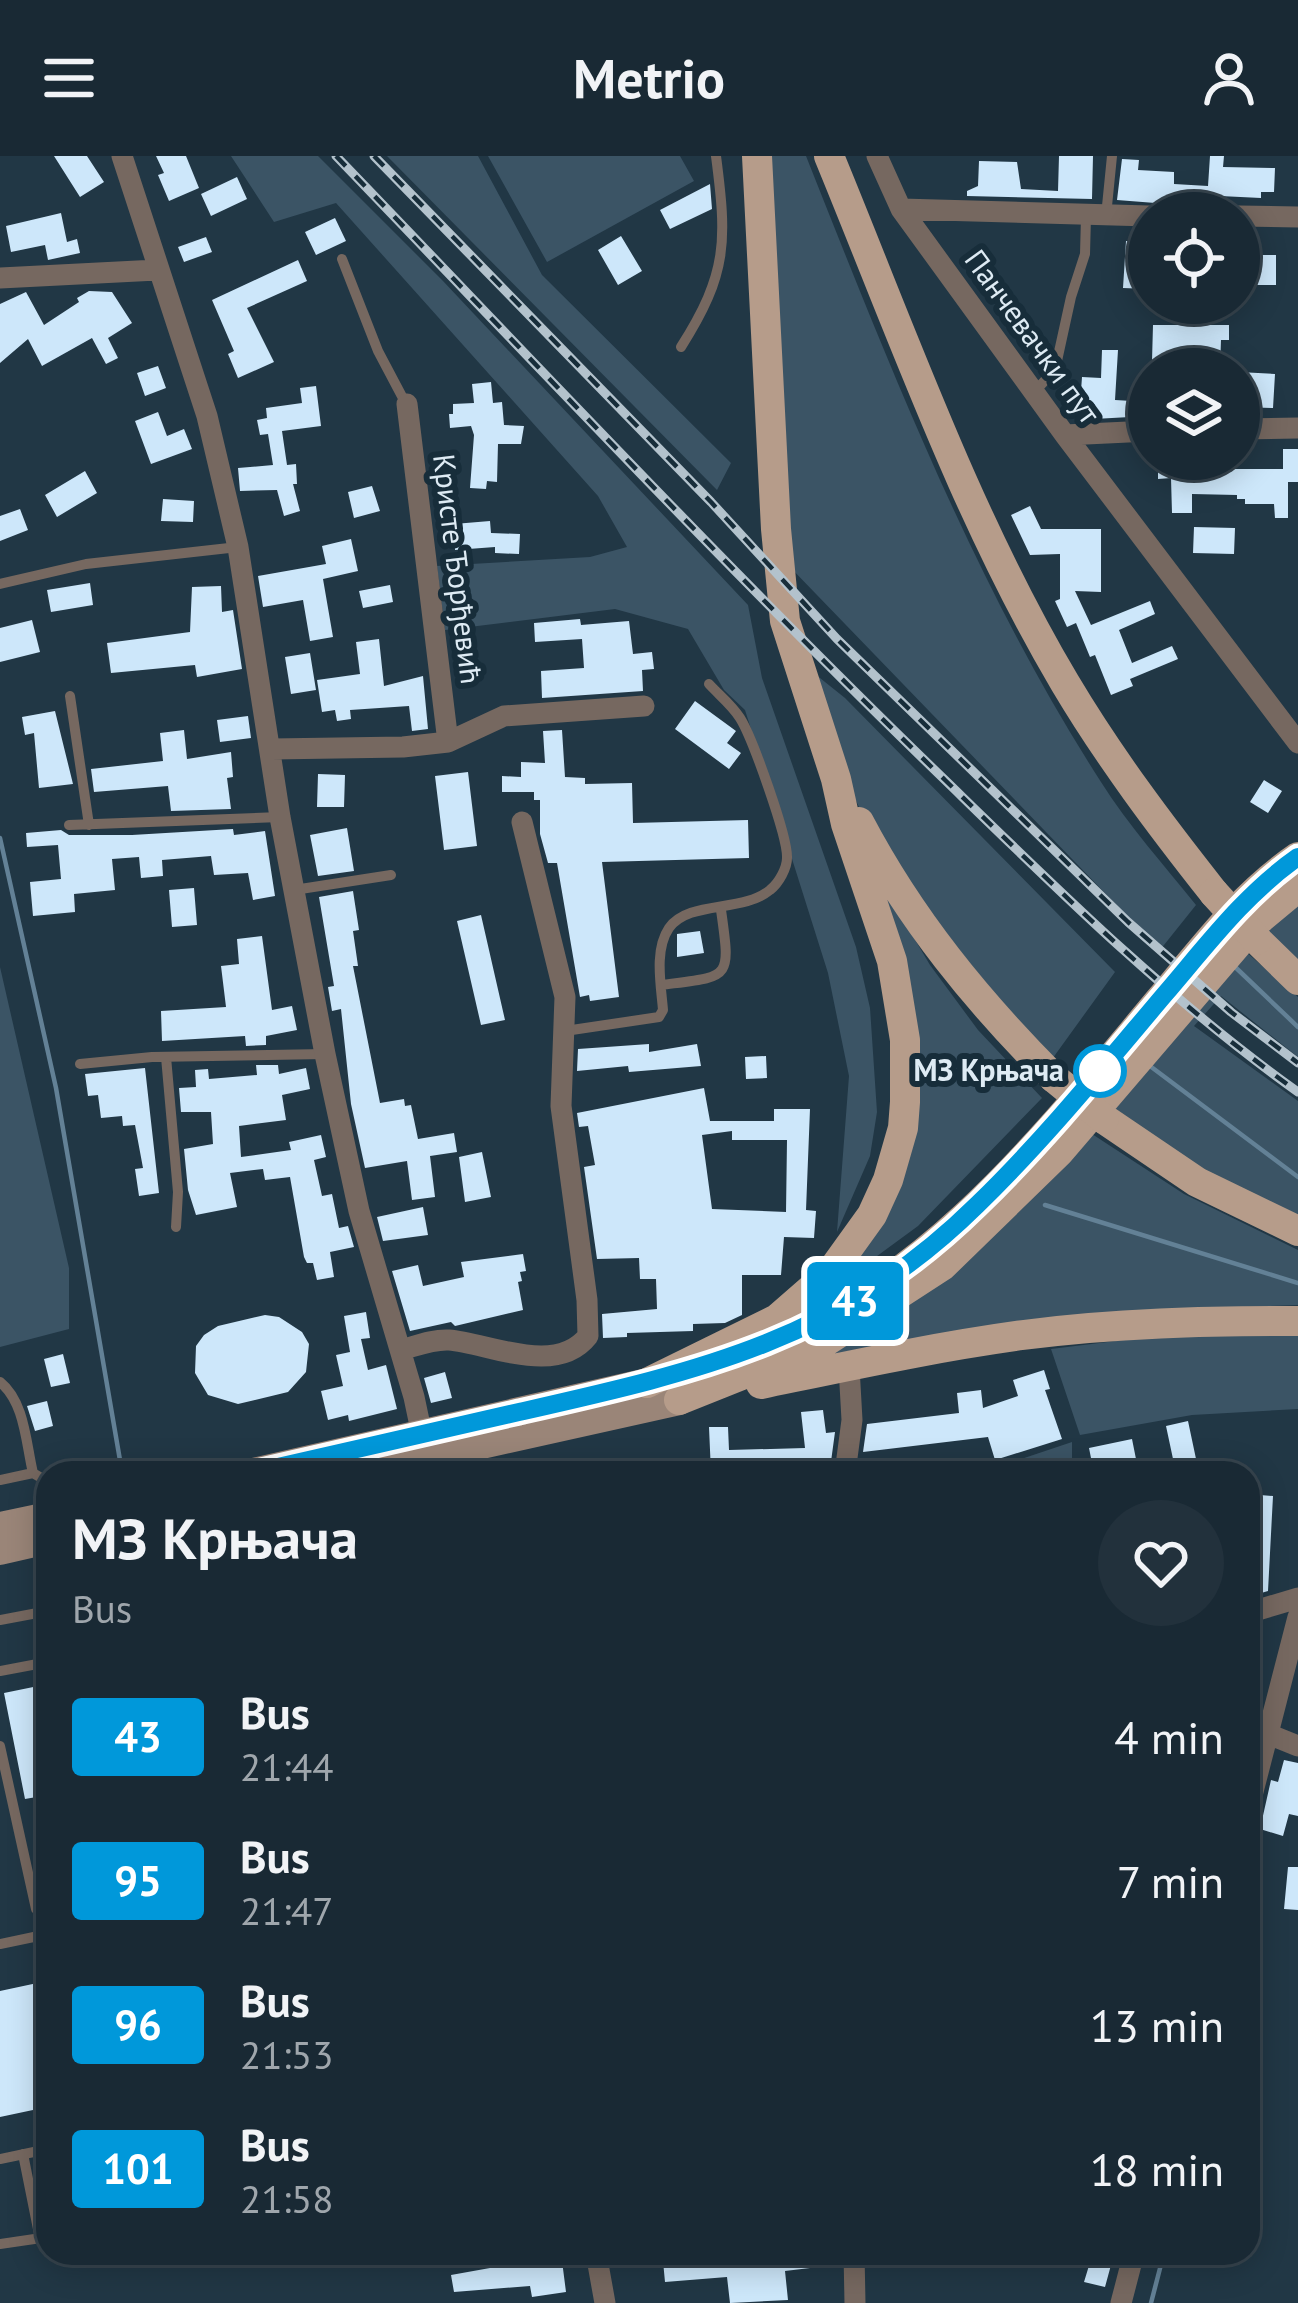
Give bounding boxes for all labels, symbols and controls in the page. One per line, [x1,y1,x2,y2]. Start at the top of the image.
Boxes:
text: Metrio [573,43,725,113]
icon: menu [36,45,102,111]
icon: person [1196,45,1262,111]
map controls [1128,192,1260,480]
button: locate [1128,192,1260,324]
street label: Панчевачки пут [957,241,1110,431]
button: layers [1128,348,1260,480]
street label: Кристе Ђорђевић [425,452,492,686]
marker: МЗ Крњача [1075,1046,1125,1096]
place label: МЗ Крњача [913,1050,1064,1089]
line badge: 43 [801,1262,909,1340]
text: 43 [831,1273,879,1328]
button: heart [1098,1500,1224,1626]
text: МЗ Крњача [72,1501,358,1575]
text: Bus [72,1583,132,1634]
text: Bus [240,1683,310,1741]
text: 4 min [1114,1708,1224,1766]
text: 43 [114,1709,162,1764]
text: 21:44 [240,1741,334,1792]
text: Bus [240,1827,310,1885]
text: 7 min [1117,1852,1224,1910]
text: 95 [114,1853,162,1908]
text: 21:47 [240,1885,334,1936]
text: Bus [240,1971,310,2029]
text: 13 min [1090,1996,1224,2054]
text: 96 [114,1997,162,2052]
text: 21:53 [240,2029,334,2080]
text: Bus [240,2115,310,2173]
text: 18 min [1090,2140,1224,2198]
text: 101 [102,2141,174,2196]
text: 21:58 [240,2173,334,2224]

